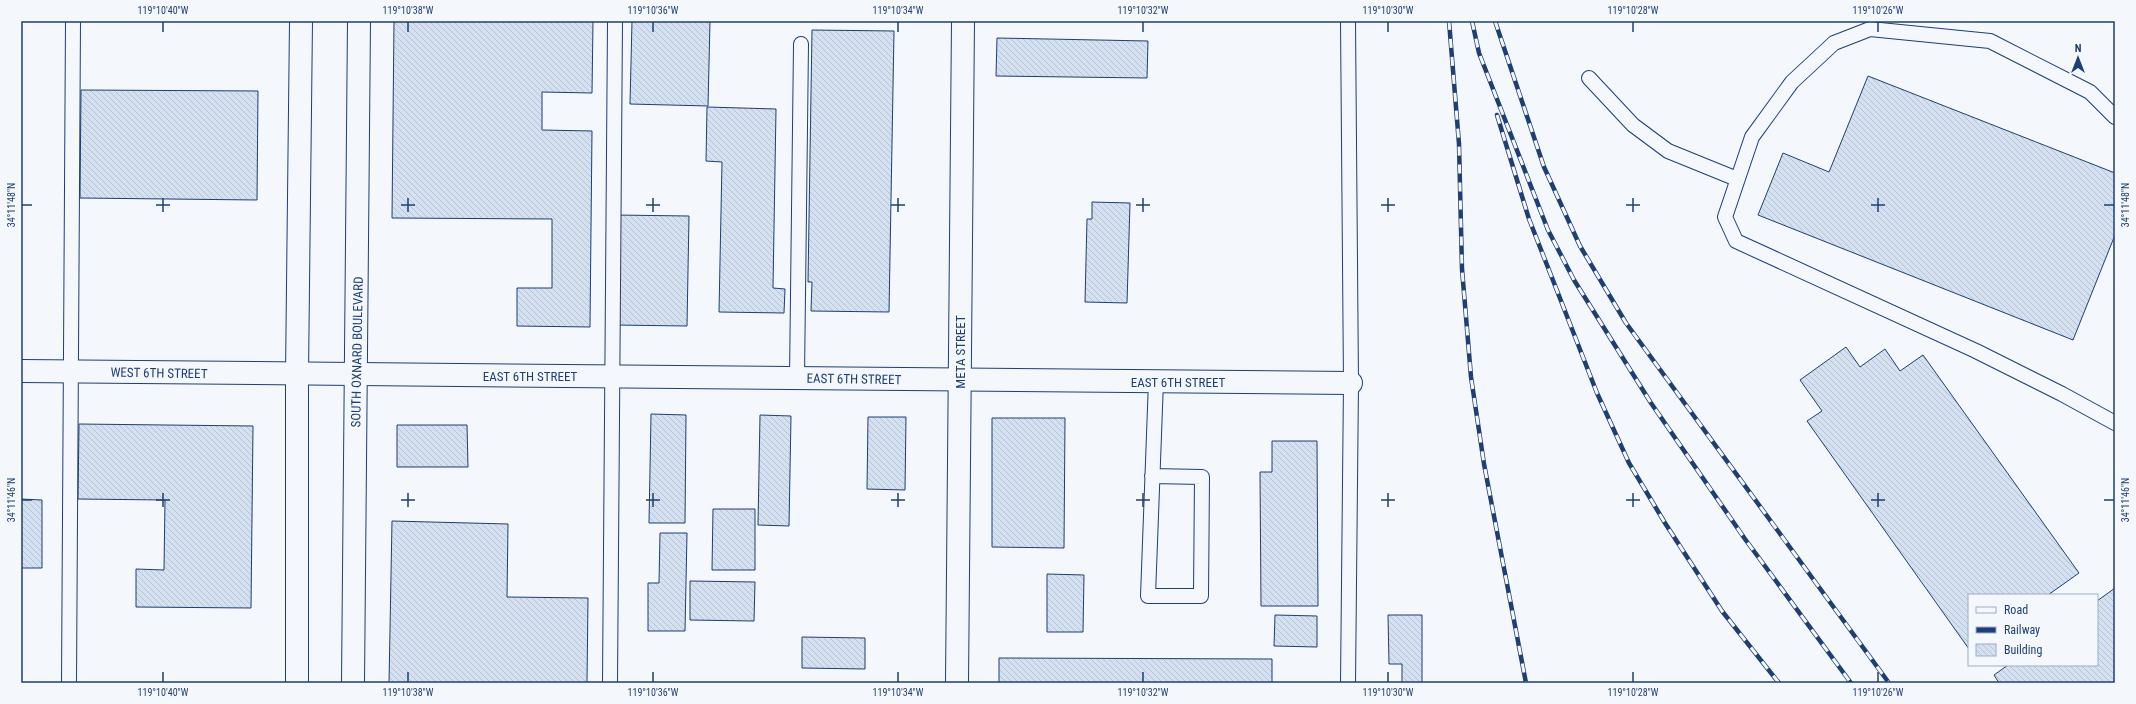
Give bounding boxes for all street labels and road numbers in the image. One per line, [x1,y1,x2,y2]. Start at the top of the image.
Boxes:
street label: SOUTH OXNARD BOULEVARD [348,276,366,428]
street label: META STREET [953,315,968,389]
street label: WEST 6TH STREET [110,365,208,381]
street label: EAST 6TH STREET [483,369,578,384]
street label: EAST 6TH STREET [807,371,902,387]
street label: EAST 6TH STREET [1131,375,1226,390]

